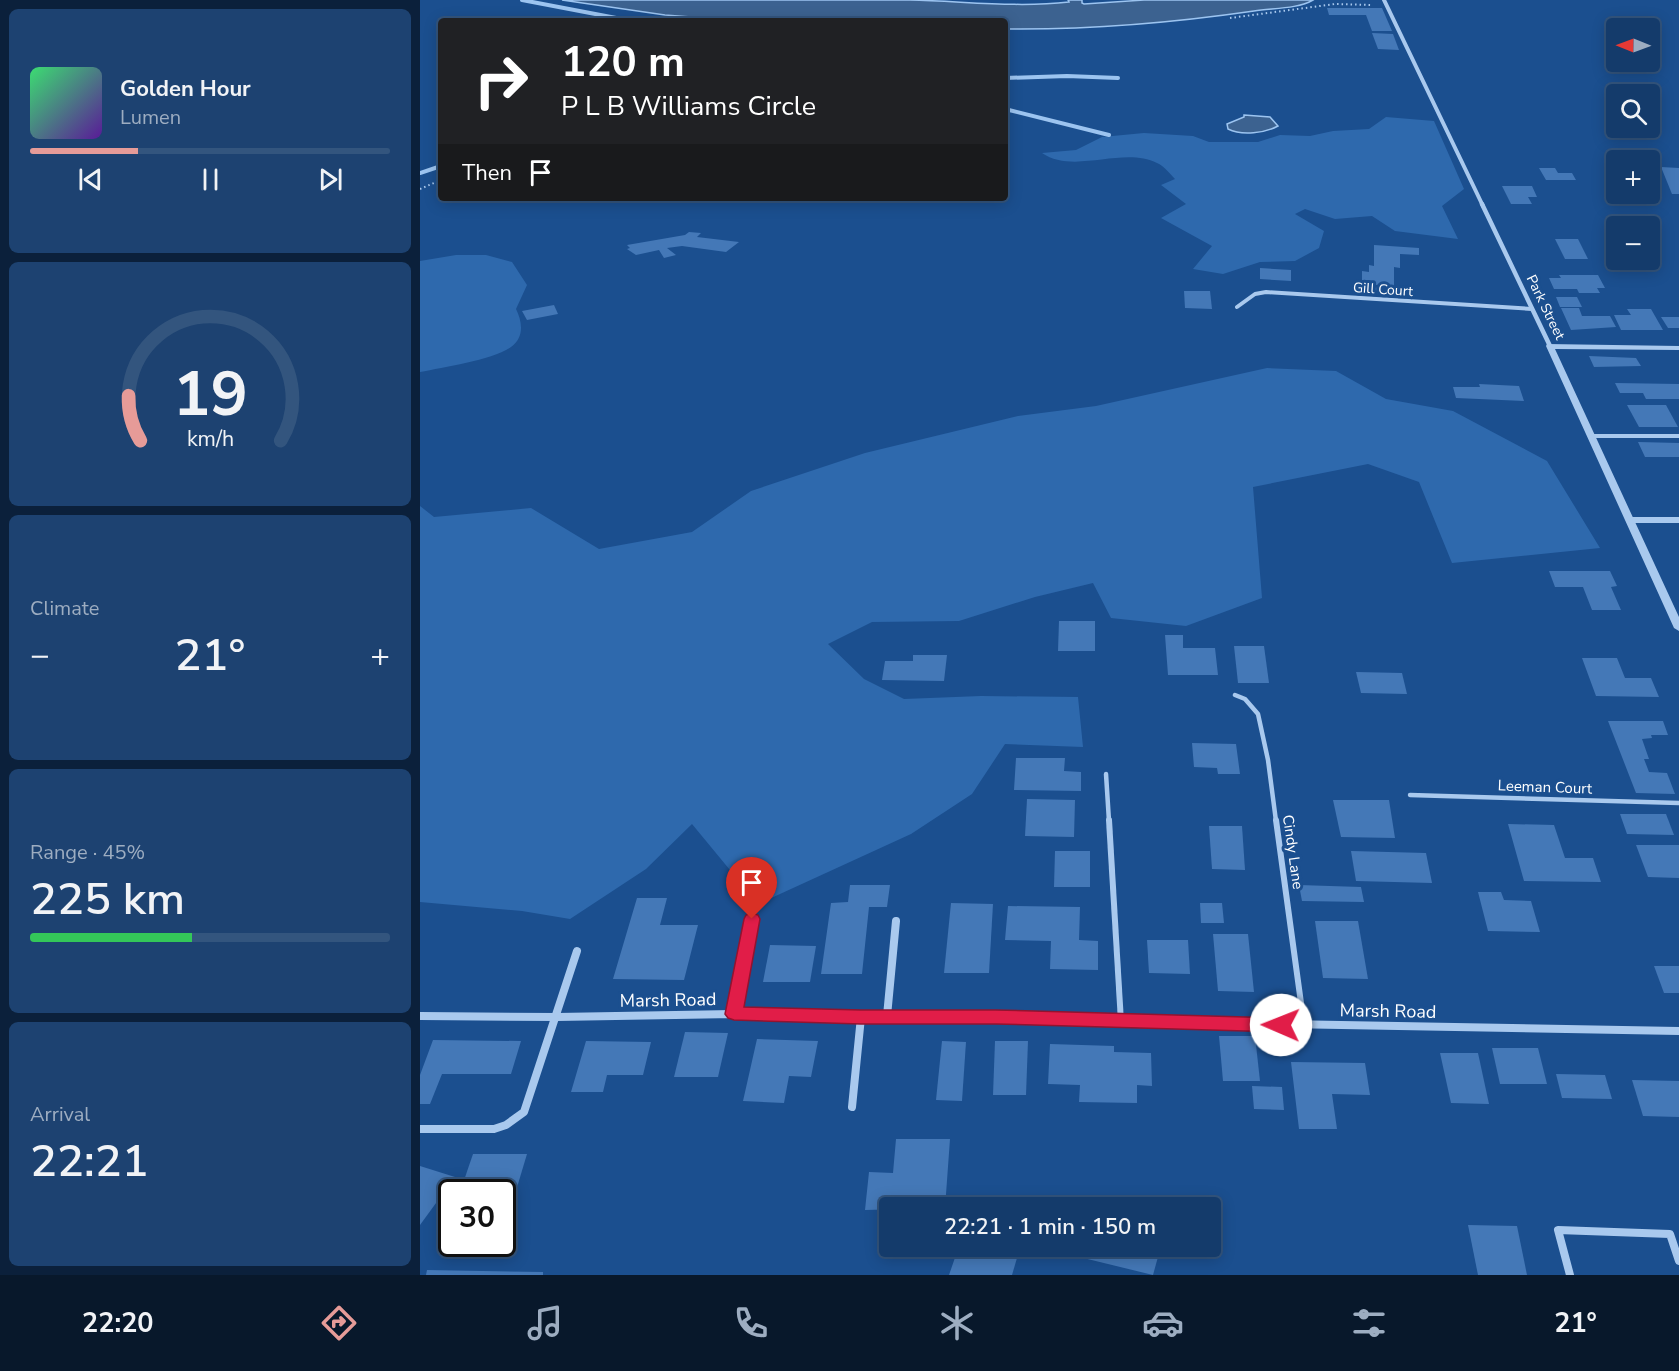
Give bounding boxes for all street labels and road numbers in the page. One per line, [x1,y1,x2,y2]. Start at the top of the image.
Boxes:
street label: Park Street [1522,272,1569,343]
street label: Gill Court [1352,278,1414,301]
street label: Leeman Court [1497,775,1593,799]
street label: Cindy Lane [1278,813,1308,891]
street label: Marsh Road [619,987,717,1013]
street label: Marsh Road [1339,998,1437,1024]

